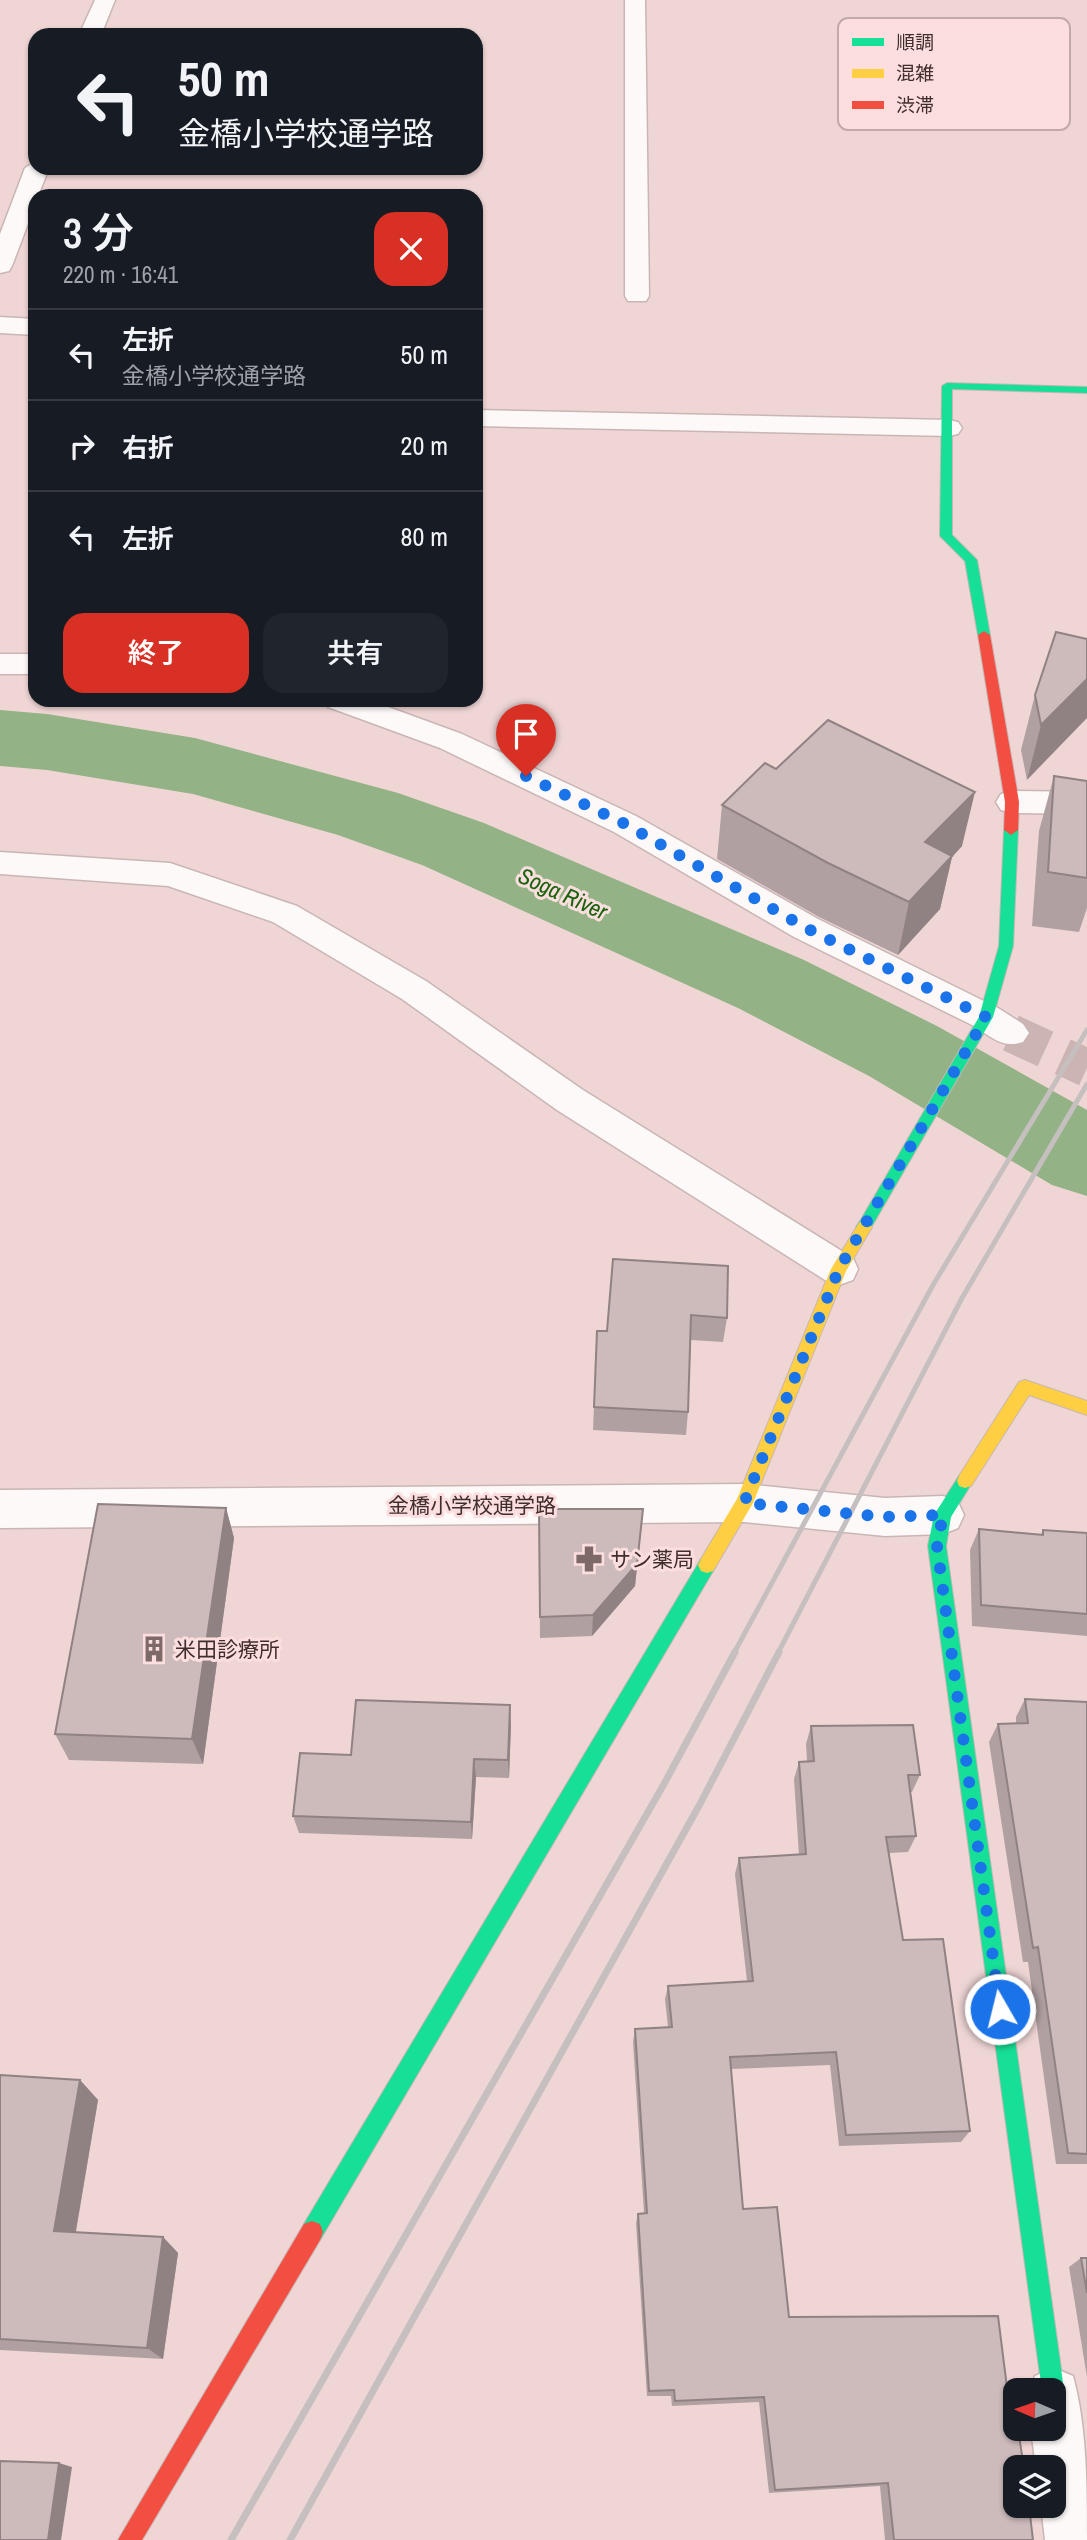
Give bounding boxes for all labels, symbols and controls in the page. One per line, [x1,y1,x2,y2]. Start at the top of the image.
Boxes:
legend [838,18,1070,130]
text: 順調 [896,29,934,55]
text: 50 m [178,45,270,111]
icon: left [63,56,154,147]
text: 混雑 [896,60,934,86]
text: 渋滞 [896,92,934,118]
text: 金橋小学校通学路 [178,112,434,155]
text: 3 分 [63,205,134,261]
button: close [374,212,448,286]
text: 220 m · 16:41 [63,259,178,290]
text: 左折 [122,322,174,357]
icon: left [63,336,101,374]
text: 50 m [401,337,448,372]
text: 金橋小学校通学路 [122,360,306,391]
icon: right [63,427,101,465]
text: 20 m [401,428,448,463]
text: 右折 [122,430,174,465]
icon: left [63,518,101,556]
text: 80 m [401,519,448,554]
text: 左折 [122,521,174,556]
button: 終了 [63,613,249,693]
button: 共有 [263,613,448,693]
pin [496,704,556,776]
icon: arrive [507,715,545,753]
water label: Soga River [514,860,613,927]
street label: 金橋小学校通学路 [388,1491,556,1520]
pharmacy icon: サン薬局 [574,1544,604,1574]
place label: サン薬局 [610,1545,694,1574]
building icon: 米田診療所 [139,1634,169,1664]
place label: 米田診療所 [175,1635,280,1664]
position arrow [963,1972,1037,2046]
north arrow [1003,2378,1066,2441]
map controls [1003,2378,1066,2518]
button: layers [1003,2455,1066,2518]

